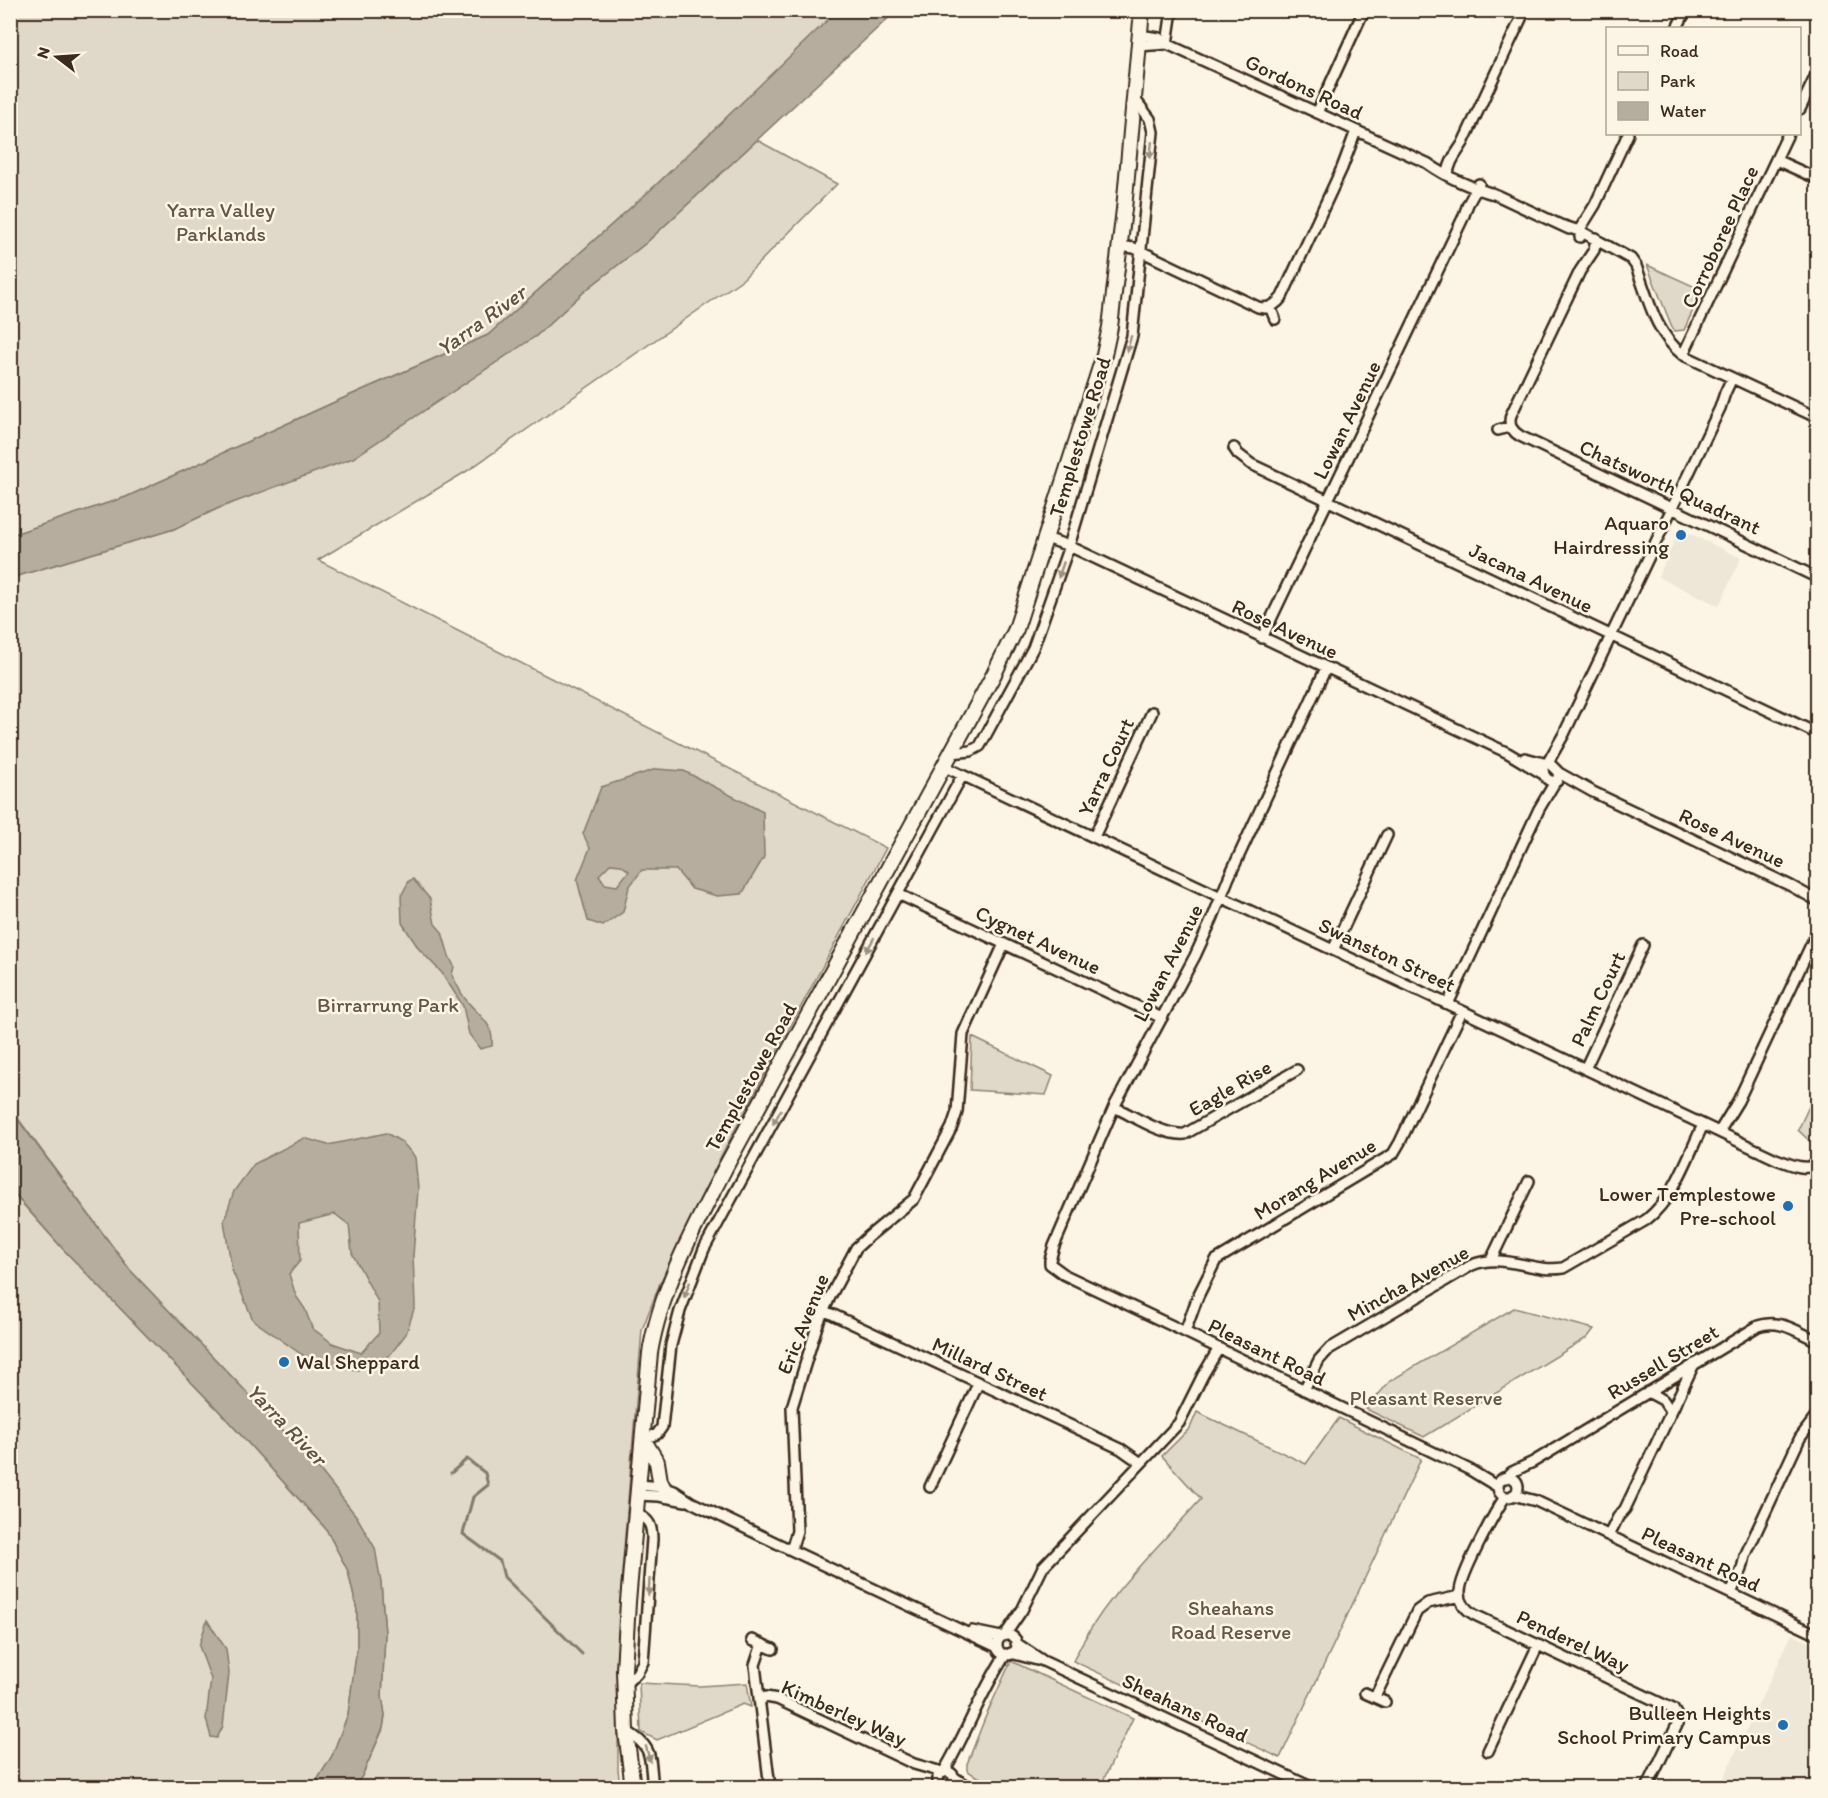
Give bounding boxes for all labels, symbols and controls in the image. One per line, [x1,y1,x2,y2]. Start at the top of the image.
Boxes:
north arrow [27,27,87,87]
legend [1606,27,1801,135]
text: Road [1660,40,1699,62]
text: N [32,45,54,61]
street label: Gordons Road [1241,48,1367,125]
text: Park [1660,70,1695,92]
text: Water [1660,100,1706,122]
one-way arrow [1146,141,1156,160]
street label: Corroboree Place [1676,161,1764,312]
park label: Yarra Valley Parklands [167,197,275,246]
water label: Yarra River [431,278,533,362]
one-way arrow [1124,335,1134,353]
street label: Templestowe Road [1043,353,1116,520]
street label: Lowan Avenue [1307,356,1386,483]
street label: Chatsworth Quadrant [1576,434,1765,540]
place label: Aquaro Hairdressing [1553,510,1669,559]
marker: Aquaro Hairdressing [1674,528,1688,542]
street label: Jacana Avenue [1465,537,1597,618]
one-way arrow [1055,561,1065,579]
street label: Rose Avenue [1228,593,1342,664]
street label: Yarra Court [1072,714,1139,820]
street label: Rose Avenue [1675,802,1789,873]
street label: Cygnet Avenue [972,900,1105,979]
street label: Lowan Avenue [1127,900,1208,1026]
street label: Swanston Street [1315,912,1460,997]
one-way arrow [865,937,875,954]
street label: Palm Court [1565,947,1630,1050]
park label: Birrarrung Park [317,992,459,1017]
street label: Templestowe Road [699,998,802,1156]
street label: Eagle Rise [1184,1054,1276,1121]
one-way arrow [772,1108,782,1125]
street label: Morang Avenue [1249,1132,1381,1225]
place label: Lower Templestowe Pre-school [1599,1181,1776,1230]
marker: Lower Templestowe Pre-school [1781,1199,1795,1213]
street label: Mincha Avenue [1343,1239,1473,1326]
street label: Eric Avenue [771,1270,834,1378]
one-way arrow [682,1281,692,1299]
street label: Pleasant Road [1204,1312,1330,1391]
street label: Russell Street [1603,1319,1723,1405]
street label: Millard Street [928,1331,1052,1406]
place label: Wal Sheppard [296,1349,420,1374]
marker: Wal Sheppard [277,1355,291,1369]
water label: Yarra River [241,1378,334,1473]
park label: Pleasant Reserve [1349,1385,1503,1410]
street label: Pleasant Road [1638,1520,1764,1597]
one-way arrow [644,1578,653,1597]
park label: Sheahans Road Reserve [1171,1595,1291,1644]
street label: Penderel Way [1513,1604,1634,1678]
street label: Sheahans Road [1118,1667,1252,1748]
street label: Kimberley Way [778,1674,911,1751]
place label: Bulleen Heights School Primary Campus [1557,1700,1771,1749]
marker: Bulleen Heights School Primary Campus [1776,1718,1790,1732]
one-way arrow [643,1745,653,1763]

